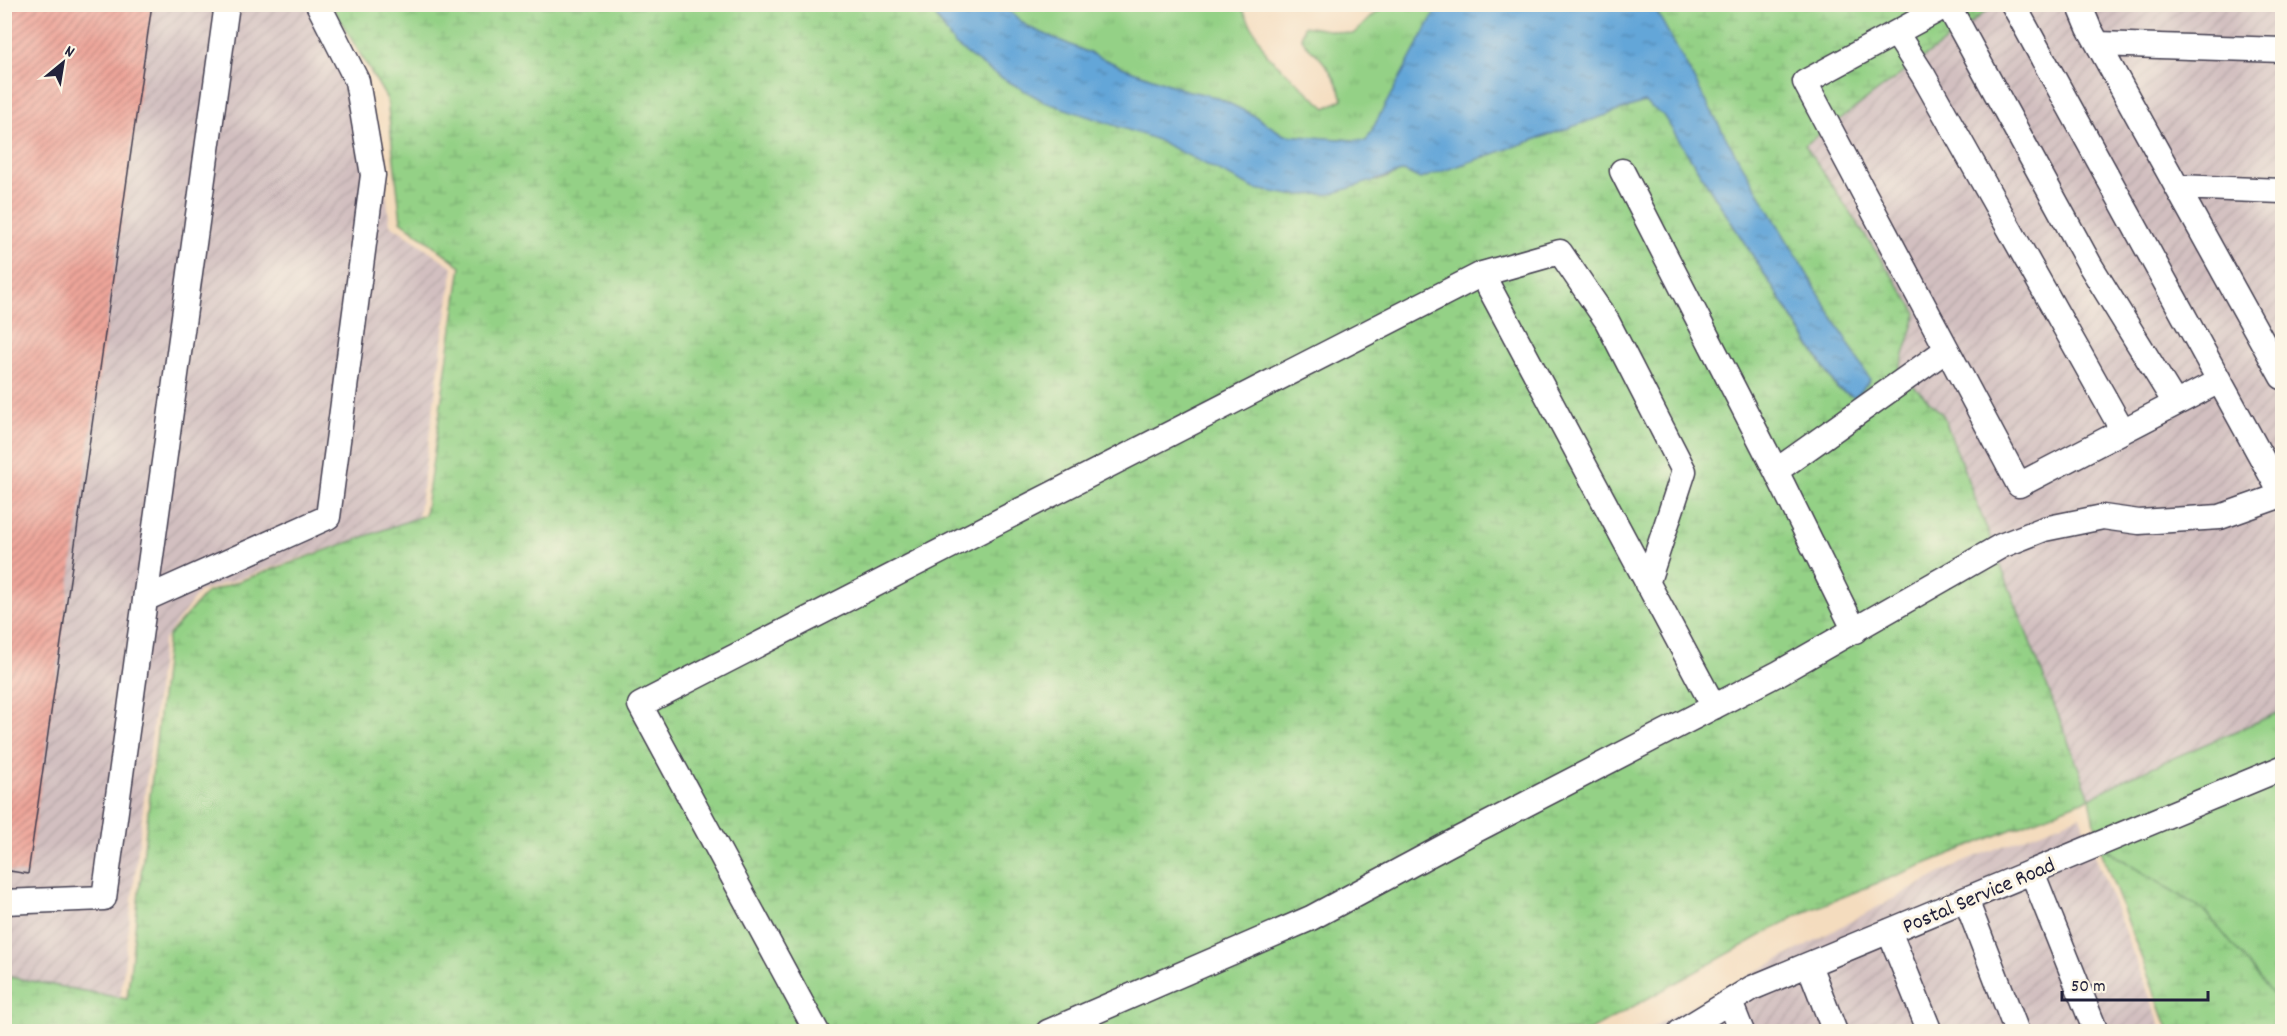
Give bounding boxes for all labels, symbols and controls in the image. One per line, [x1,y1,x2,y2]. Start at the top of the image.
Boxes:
north arrow [33,33,93,93]
text: N [60,40,79,64]
street label: Postal Service Road [1898,851,2061,943]
scale bar [2062,964,2208,1002]
text: 50 m [2071,975,2106,1000]

